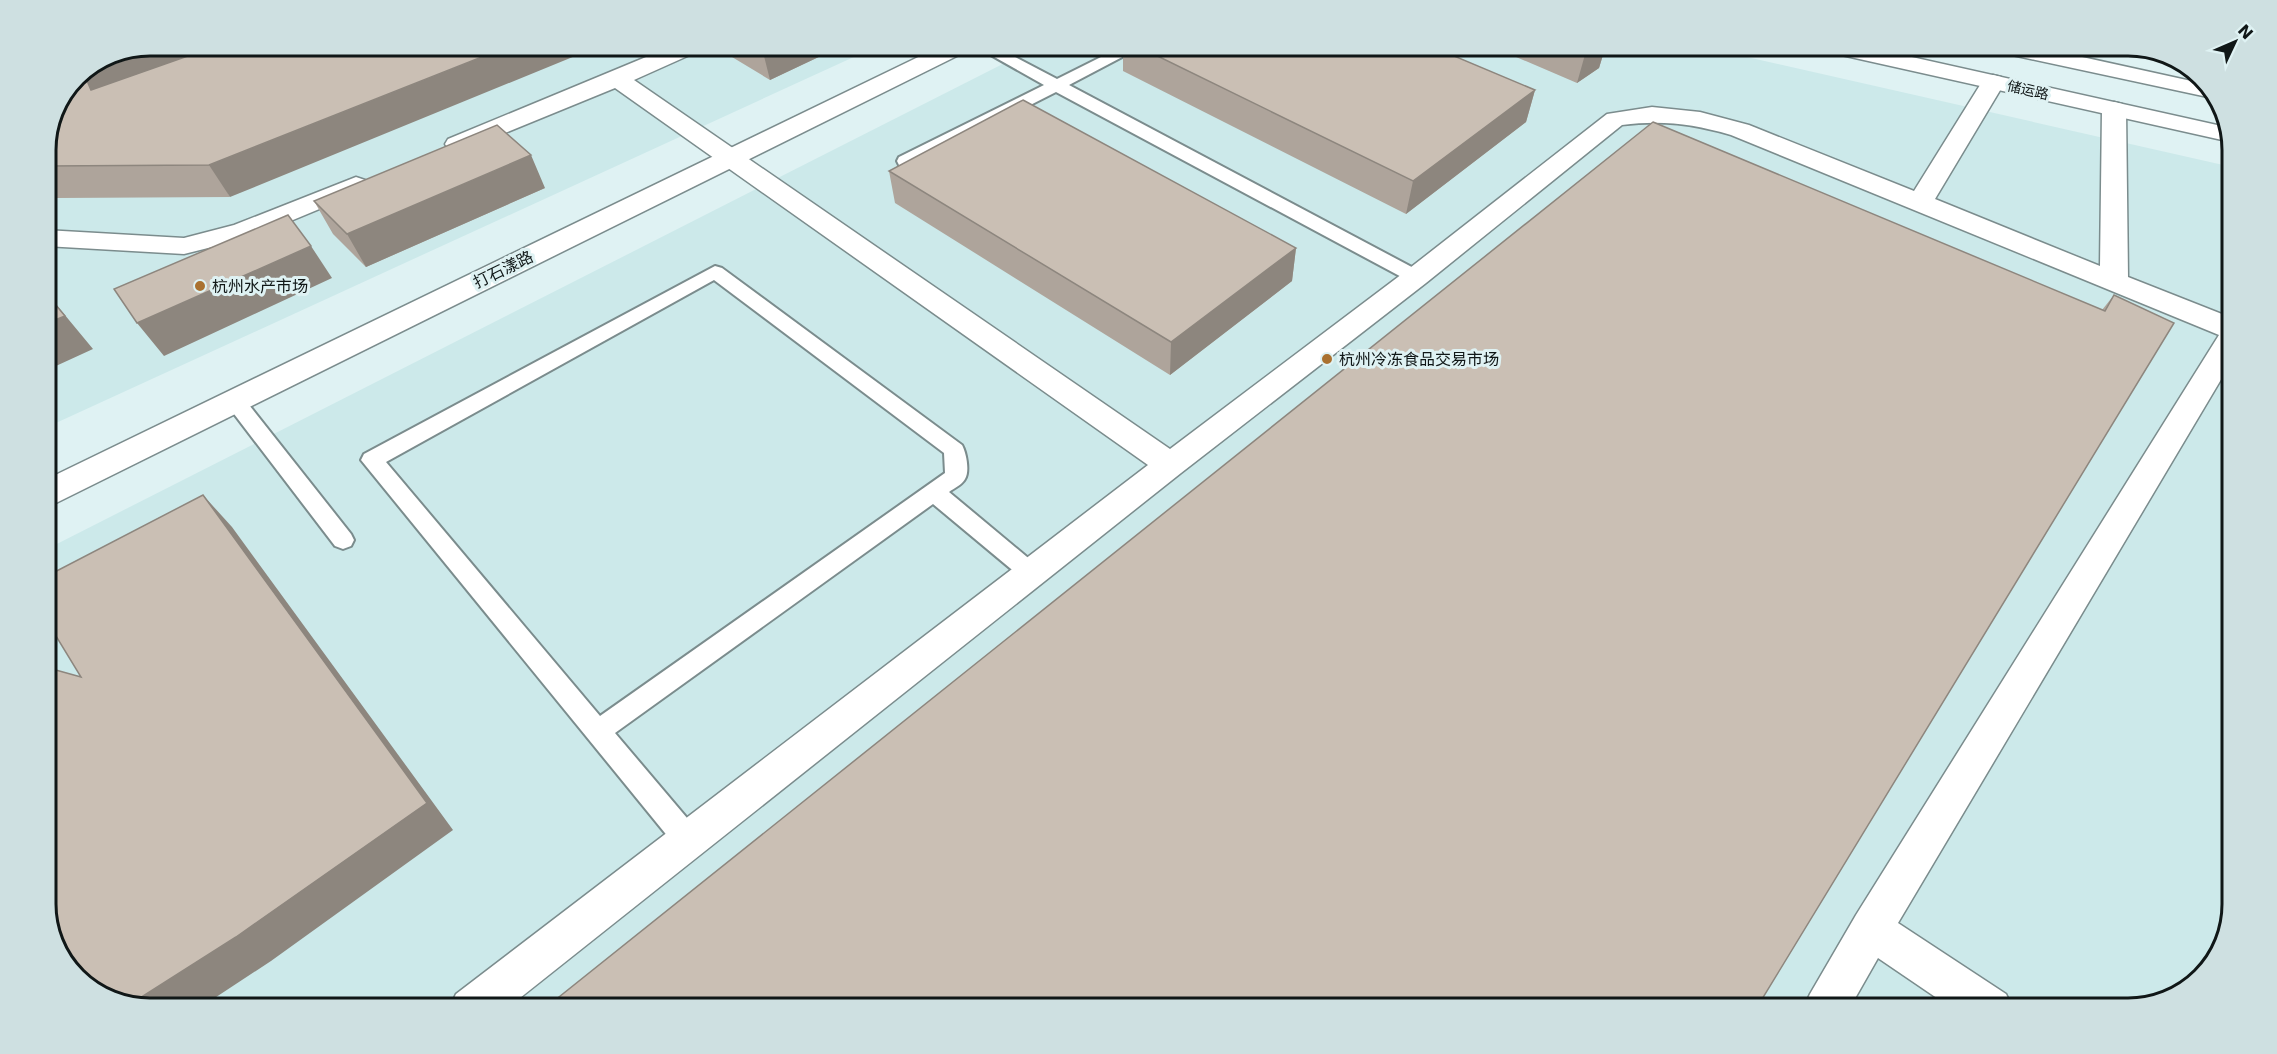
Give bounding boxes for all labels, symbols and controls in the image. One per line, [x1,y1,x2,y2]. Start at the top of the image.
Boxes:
north arrow [2205,12,2265,72]
text: N [2234,21,2257,43]
street label: 储运路 [2006,77,2050,103]
street label: 打石漾路 [470,247,536,292]
place label: 杭州水产市场 [212,277,308,296]
marker: 杭州水产市场 [193,279,207,293]
place label: 杭州冷冻食品交易市场 [1339,350,1499,369]
marker: 杭州冷冻食品交易市场 [1320,352,1334,366]

